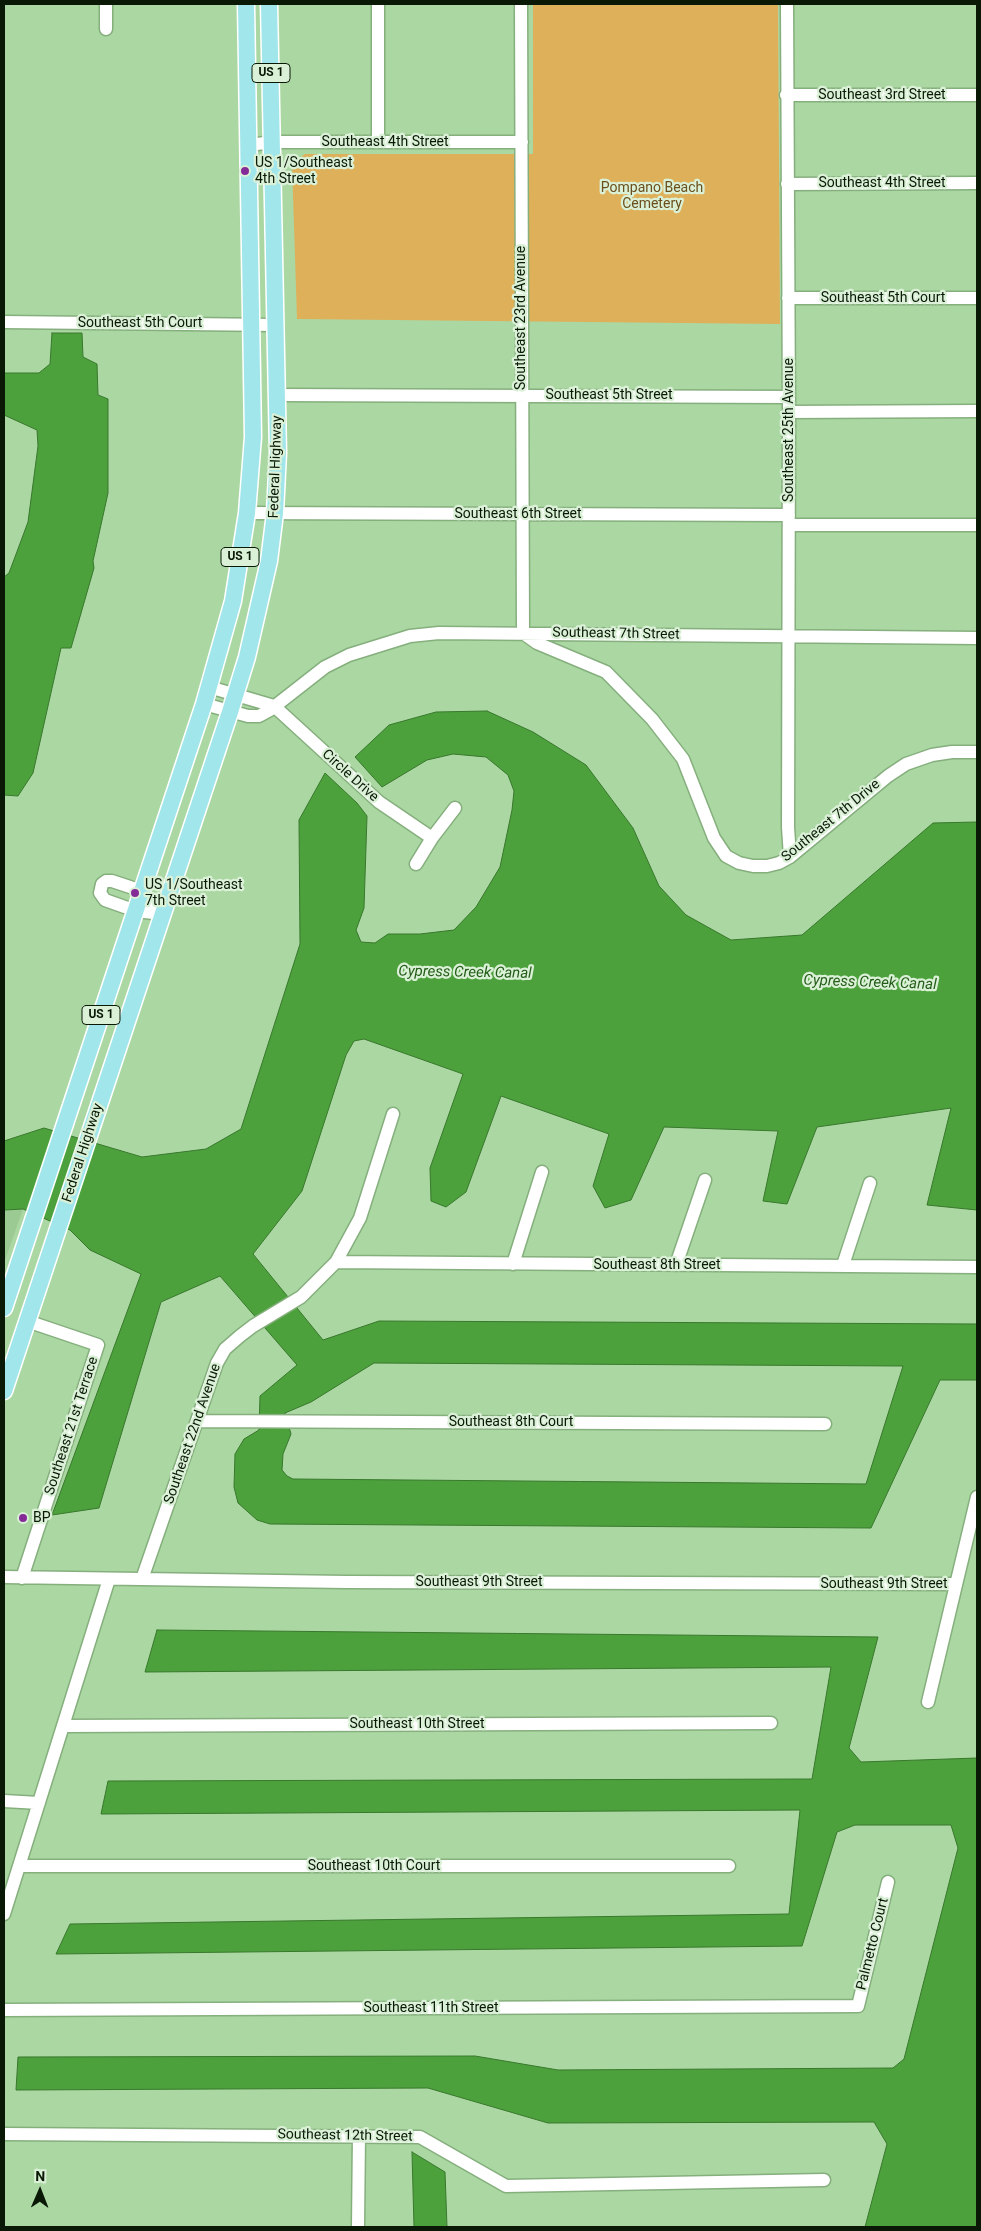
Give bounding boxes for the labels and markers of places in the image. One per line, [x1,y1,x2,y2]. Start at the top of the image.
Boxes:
place label: US 1/Southeast 4th Street [255,155,353,188]
marker: US 1/Southeast 4th Street [239,165,251,177]
place label: US 1/Southeast 7th Street [145,877,243,910]
marker: US 1/Southeast 7th Street [129,887,141,899]
place label: BP [33,1510,51,1526]
marker: BP [17,1512,29,1524]

